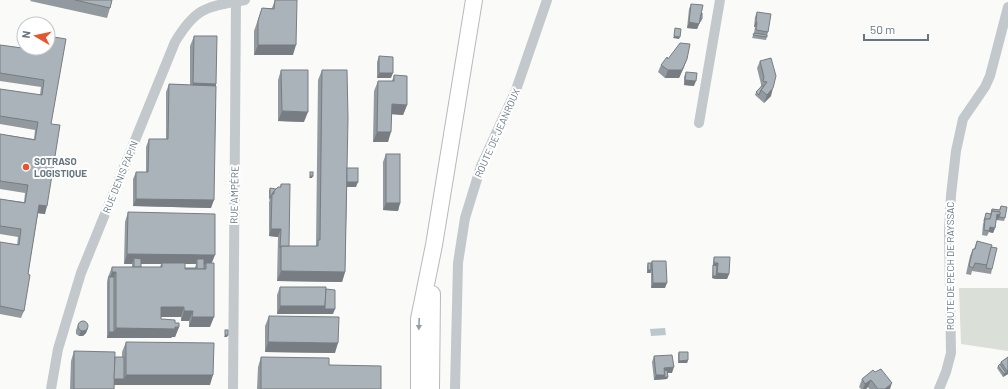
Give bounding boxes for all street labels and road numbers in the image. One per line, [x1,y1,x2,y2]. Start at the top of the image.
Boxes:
street label: ROUTE DE JEANROUX [472,87,522,179]
street label: RUE DENIS PAPIN [100,139,140,215]
street label: RUE AMPÈRE [227,166,241,224]
street label: ROUTE DE PECH DE RAYSSAC [944,202,956,330]

